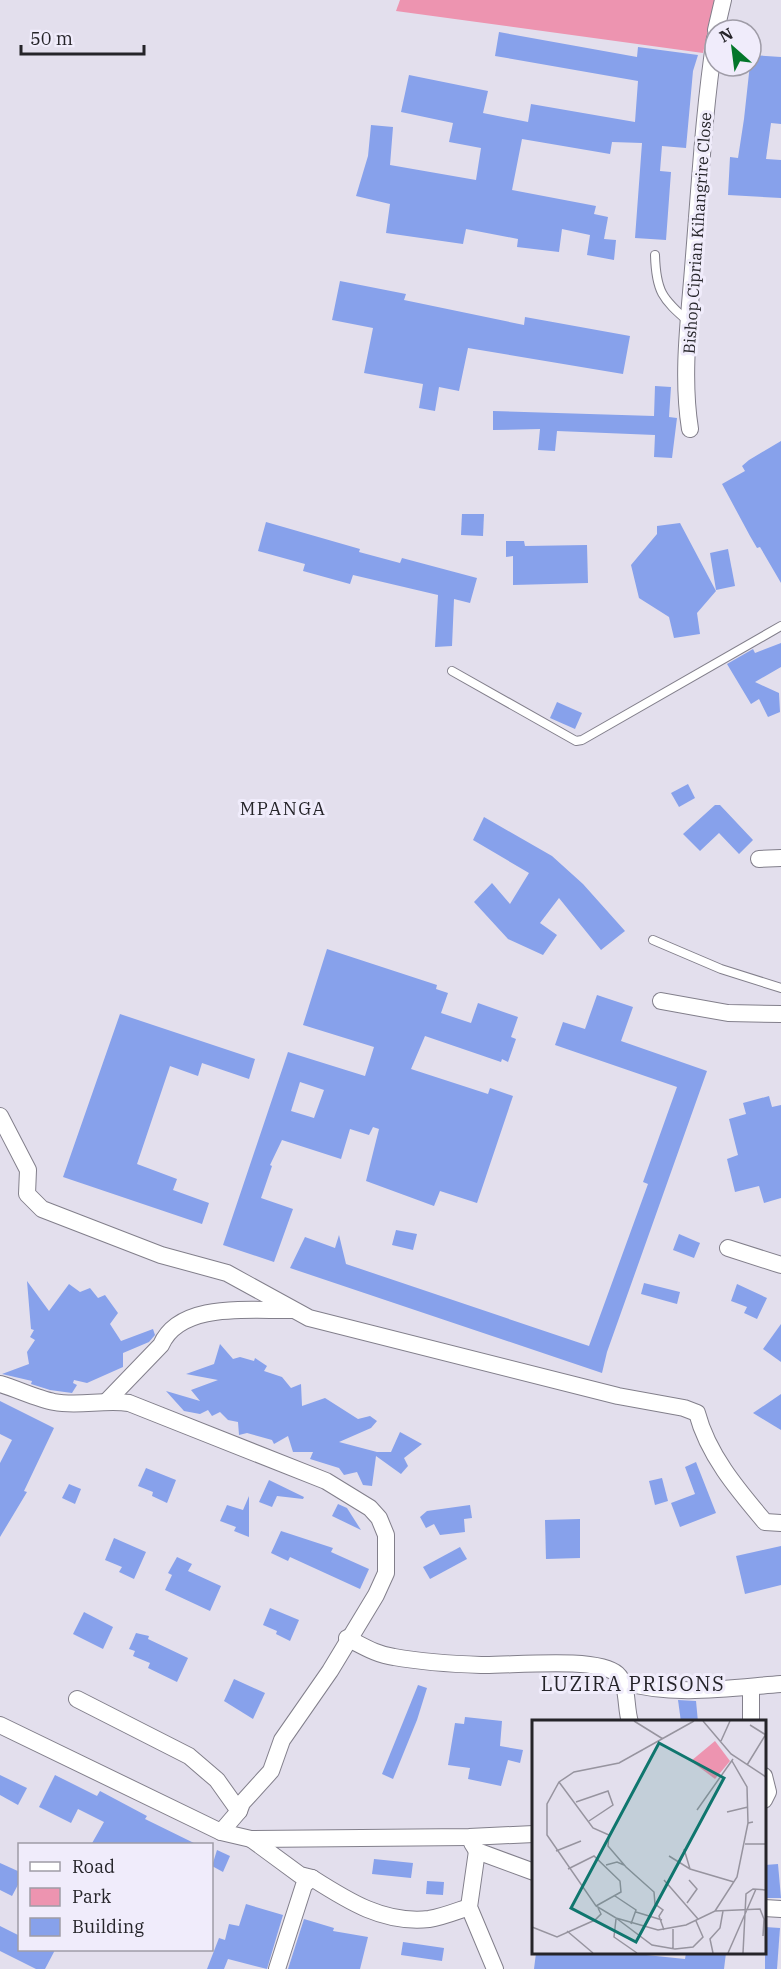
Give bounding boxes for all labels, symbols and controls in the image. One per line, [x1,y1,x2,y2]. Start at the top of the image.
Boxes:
scale bar [21,18,144,56]
north arrow [703,18,763,78]
text: N [716,23,736,47]
text: 50 m [30,27,73,50]
street label: Bishop Ciprian Kihangrire Close [679,111,715,355]
district label: MPANGA [240,797,326,820]
district label: LUZIRA PRISONS [541,1670,725,1697]
inset map [532,1720,766,1954]
legend [18,1843,213,1951]
text: Road [72,1855,115,1878]
text: Park [72,1885,112,1908]
text: Building [72,1915,144,1938]

